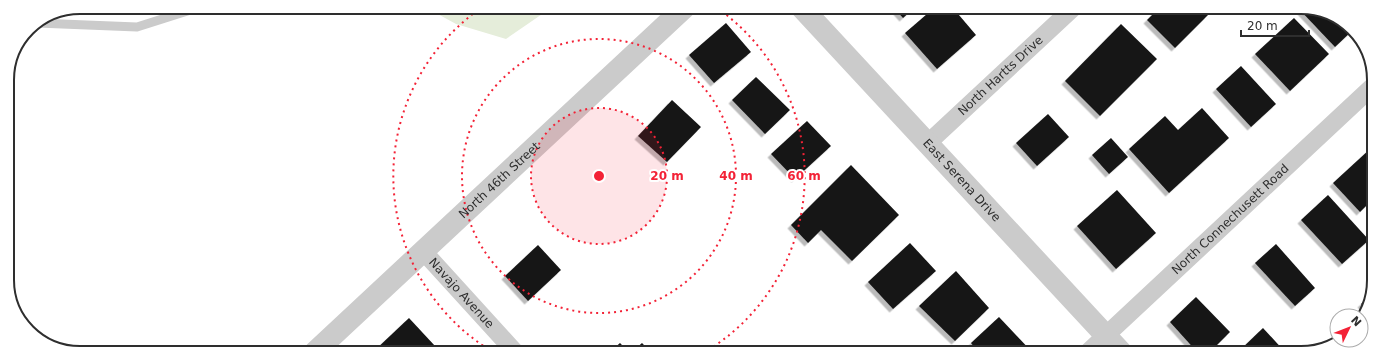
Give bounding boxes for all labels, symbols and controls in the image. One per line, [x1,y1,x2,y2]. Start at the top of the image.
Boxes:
scale bar [1241,12,1309,38]
text: 20 m [1247,19,1278,33]
street label: North Hartts Drive [955,33,1046,118]
street label: East Serena Drive [920,136,1004,225]
street label: North 46th Street [456,139,543,221]
street label: North Connechusett Road [1169,161,1292,277]
centre of rings [592,169,606,183]
text: 20 m [650,169,684,183]
text: 40 m [719,169,753,183]
text: 60 m [787,169,821,183]
street label: Navajo Avenue [426,255,497,331]
north arrow [1329,308,1369,348]
text: N [1348,314,1364,329]

